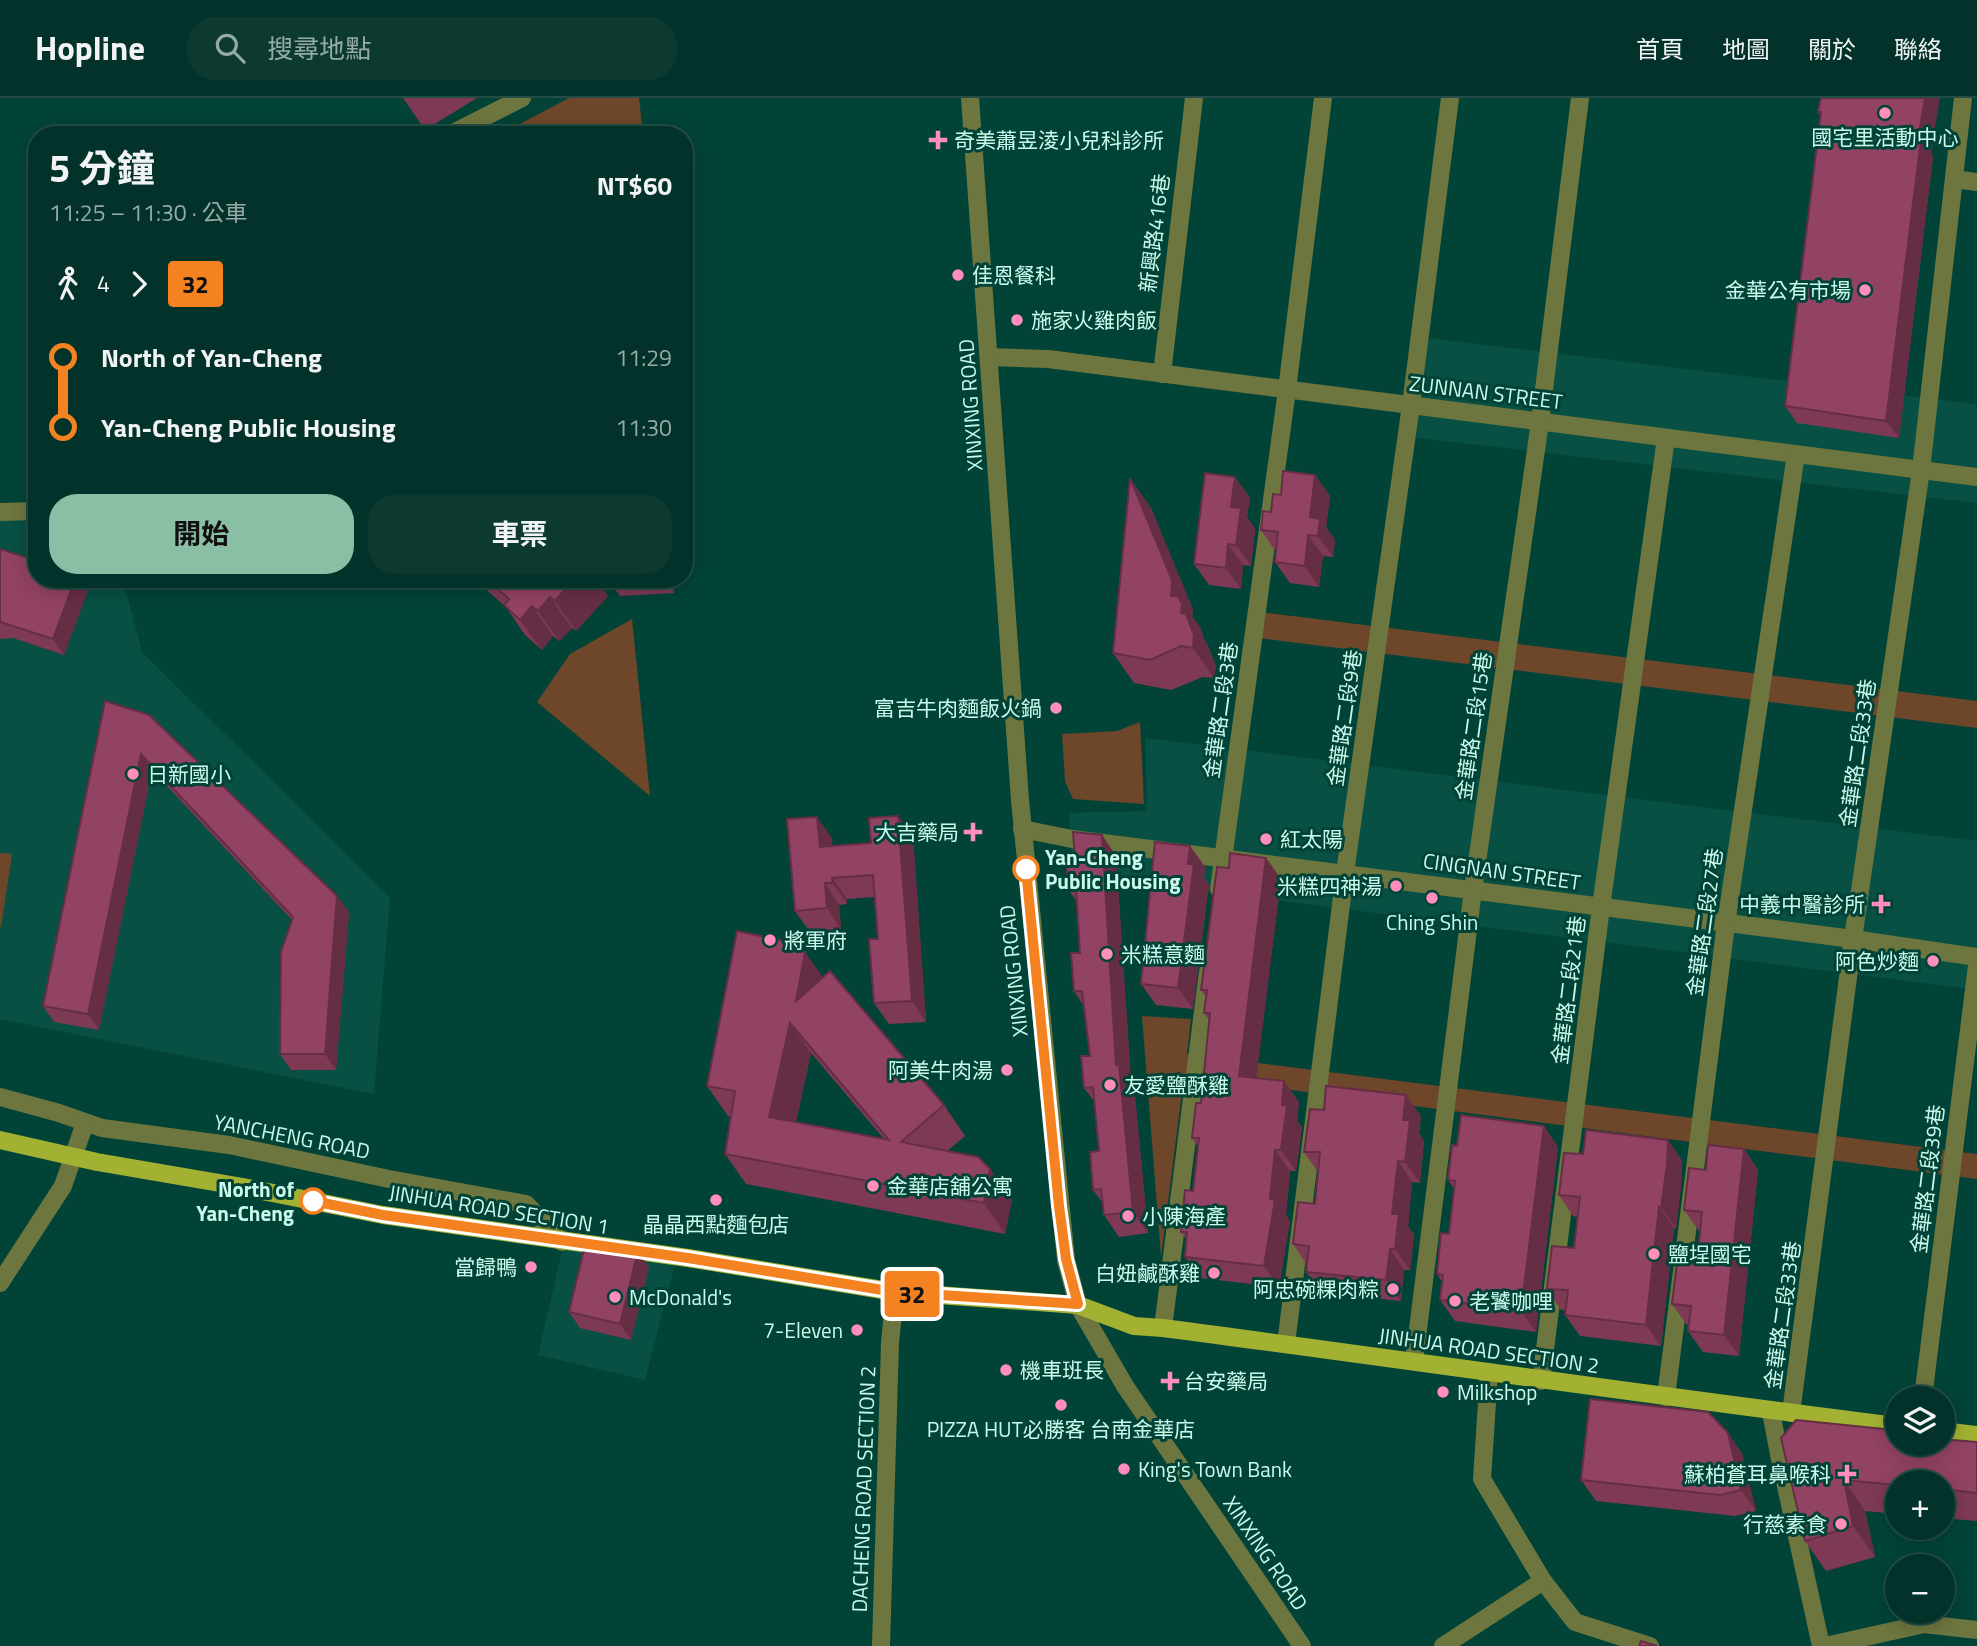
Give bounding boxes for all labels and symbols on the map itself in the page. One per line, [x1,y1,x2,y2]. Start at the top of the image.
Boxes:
marker: 國宅里活動中心 [1877,105,1893,121]
place label: 國宅里活動中心 [1812,121,1959,153]
place label: 奇美蕭昱淩小兒科診所 [954,124,1164,156]
marker: 奇美蕭昱淩小兒科診所 [928,130,948,150]
street label: 新興路416巷 [1131,172,1177,294]
place label: 佳恩餐科 [972,259,1056,291]
marker: 佳恩餐科 [950,267,966,283]
place label: 金華公有市場 [1725,274,1851,306]
marker: 金華公有市場 [1857,282,1873,298]
place label: 施家火雞肉飯 [1031,304,1157,336]
marker: 施家火雞肉飯 [1009,312,1025,328]
street label: XINXING ROAD [949,338,991,472]
street label: ZUNNAN STREET [1408,367,1564,417]
street label: 金華路二段3巷 [1195,640,1245,780]
street label: 金華路二段9巷 [1319,648,1369,788]
street label: 金華路二段15巷 [1447,650,1499,802]
street label: 金華路二段33巷 [1831,677,1883,829]
place label: 富吉牛肉麵飯火鍋 [874,692,1042,724]
marker: 富吉牛肉麵飯火鍋 [1048,700,1064,716]
place label: 日新國小 [147,758,231,790]
marker: 日新國小 [125,766,141,782]
place label: 大吉藥局 [875,816,959,848]
place label: 紅太陽 [1280,823,1343,855]
marker: 大吉藥局 [965,824,981,840]
marker: 紅太陽 [1258,831,1274,847]
place label: Yan-Cheng Public Housing [1045,841,1181,897]
street label: CINGNAN STREET [1421,844,1583,898]
street label: 金華路二段27巷 [1678,846,1730,998]
marker: Yan-Cheng Public Housing [1013,856,1039,882]
place label: 米糕四神湯 [1277,870,1382,902]
marker: 米糕四神湯 [1388,878,1404,894]
place label: 中義中醫診所 [1739,888,1865,920]
marker: Ching Shin [1424,890,1440,906]
marker: 中義中醫診所 [1871,894,1891,914]
street label: XINXING ROAD [990,904,1036,1038]
place label: Ching Shin [1386,906,1478,938]
street label: 金華路二段21巷 [1543,914,1593,1066]
place label: 將軍府 [784,924,847,956]
marker: 將軍府 [762,932,778,948]
place label: 米糕意麵 [1121,938,1205,970]
place label: 阿色炒麵 [1835,945,1919,977]
marker: 米糕意麵 [1099,946,1115,962]
marker: 阿色炒麵 [1925,953,1941,969]
place label: 阿美牛肉湯 [888,1054,993,1086]
marker: 阿美牛肉湯 [999,1062,1015,1078]
place label: 友愛鹽酥雞 [1124,1069,1229,1101]
marker: 友愛鹽酥雞 [1102,1077,1118,1093]
street label: 金華路二段39巷 [1902,1103,1952,1255]
street label: YANCHENG ROAD [211,1105,373,1167]
place label: 金華店舖公寓 [887,1170,1013,1202]
place label: North of Yan-Cheng [196,1173,294,1229]
street label: JINHUA ROAD SECTION 1 [387,1176,611,1242]
marker: 金華店舖公寓 [865,1178,881,1194]
marker: North of Yan-Cheng [300,1188,326,1214]
marker: 晶晶西點麵包店 [708,1192,724,1208]
place label: 小陳海產 [1142,1200,1226,1232]
place label: 晶晶西點麵包店 [643,1208,790,1240]
marker: 小陳海產 [1120,1208,1136,1224]
place label: 鹽埕國宅 [1668,1238,1752,1270]
street label: 金華路二段33巷 [1756,1239,1808,1391]
marker: 鹽埕國宅 [1646,1246,1662,1262]
place label: 當歸鴨 [454,1251,517,1283]
place label: 白妞鹹酥雞 [1095,1257,1200,1289]
marker: 當歸鴨 [523,1259,539,1275]
marker: 白妞鹹酥雞 [1206,1265,1222,1281]
line badge: 32 [880,1271,944,1317]
place label: 阿忠碗粿肉粽 [1253,1273,1379,1305]
place label: McDonald's [629,1281,732,1313]
marker: 阿忠碗粿肉粽 [1385,1281,1401,1297]
place label: 老饕咖哩 [1469,1285,1553,1317]
marker: McDonald's [607,1289,623,1305]
marker: 老饕咖哩 [1447,1293,1463,1309]
place label: 7-Eleven [763,1314,843,1346]
street label: JINHUA ROAD SECTION 2 [1377,1319,1601,1381]
marker: 7-Eleven [849,1322,865,1338]
place label: 機車班長 [1020,1354,1104,1386]
marker: 機車班長 [998,1362,1014,1378]
street label: DACHENG ROAD SECTION 2 [843,1365,883,1613]
place label: 台安藥局 [1184,1365,1268,1397]
marker: 台安藥局 [1162,1373,1178,1389]
place label: Milkshop [1457,1376,1537,1408]
marker: Milkshop [1435,1384,1451,1400]
marker: PIZZA HUT必勝客 台南金華店 [1053,1397,1069,1413]
place label: PIZZA HUT必勝客 台南金華店 [927,1413,1195,1445]
place label: King's Town Bank [1138,1453,1292,1485]
place label: 蘇柏蒼耳鼻喉科 [1684,1458,1831,1490]
marker: King's Town Bank [1116,1461,1132,1477]
marker: 蘇柏蒼耳鼻喉科 [1837,1464,1857,1484]
street label: XINXING ROAD [1216,1489,1316,1617]
place label: 行慈素食 [1743,1508,1827,1540]
marker: 行慈素食 [1833,1516,1849,1532]

